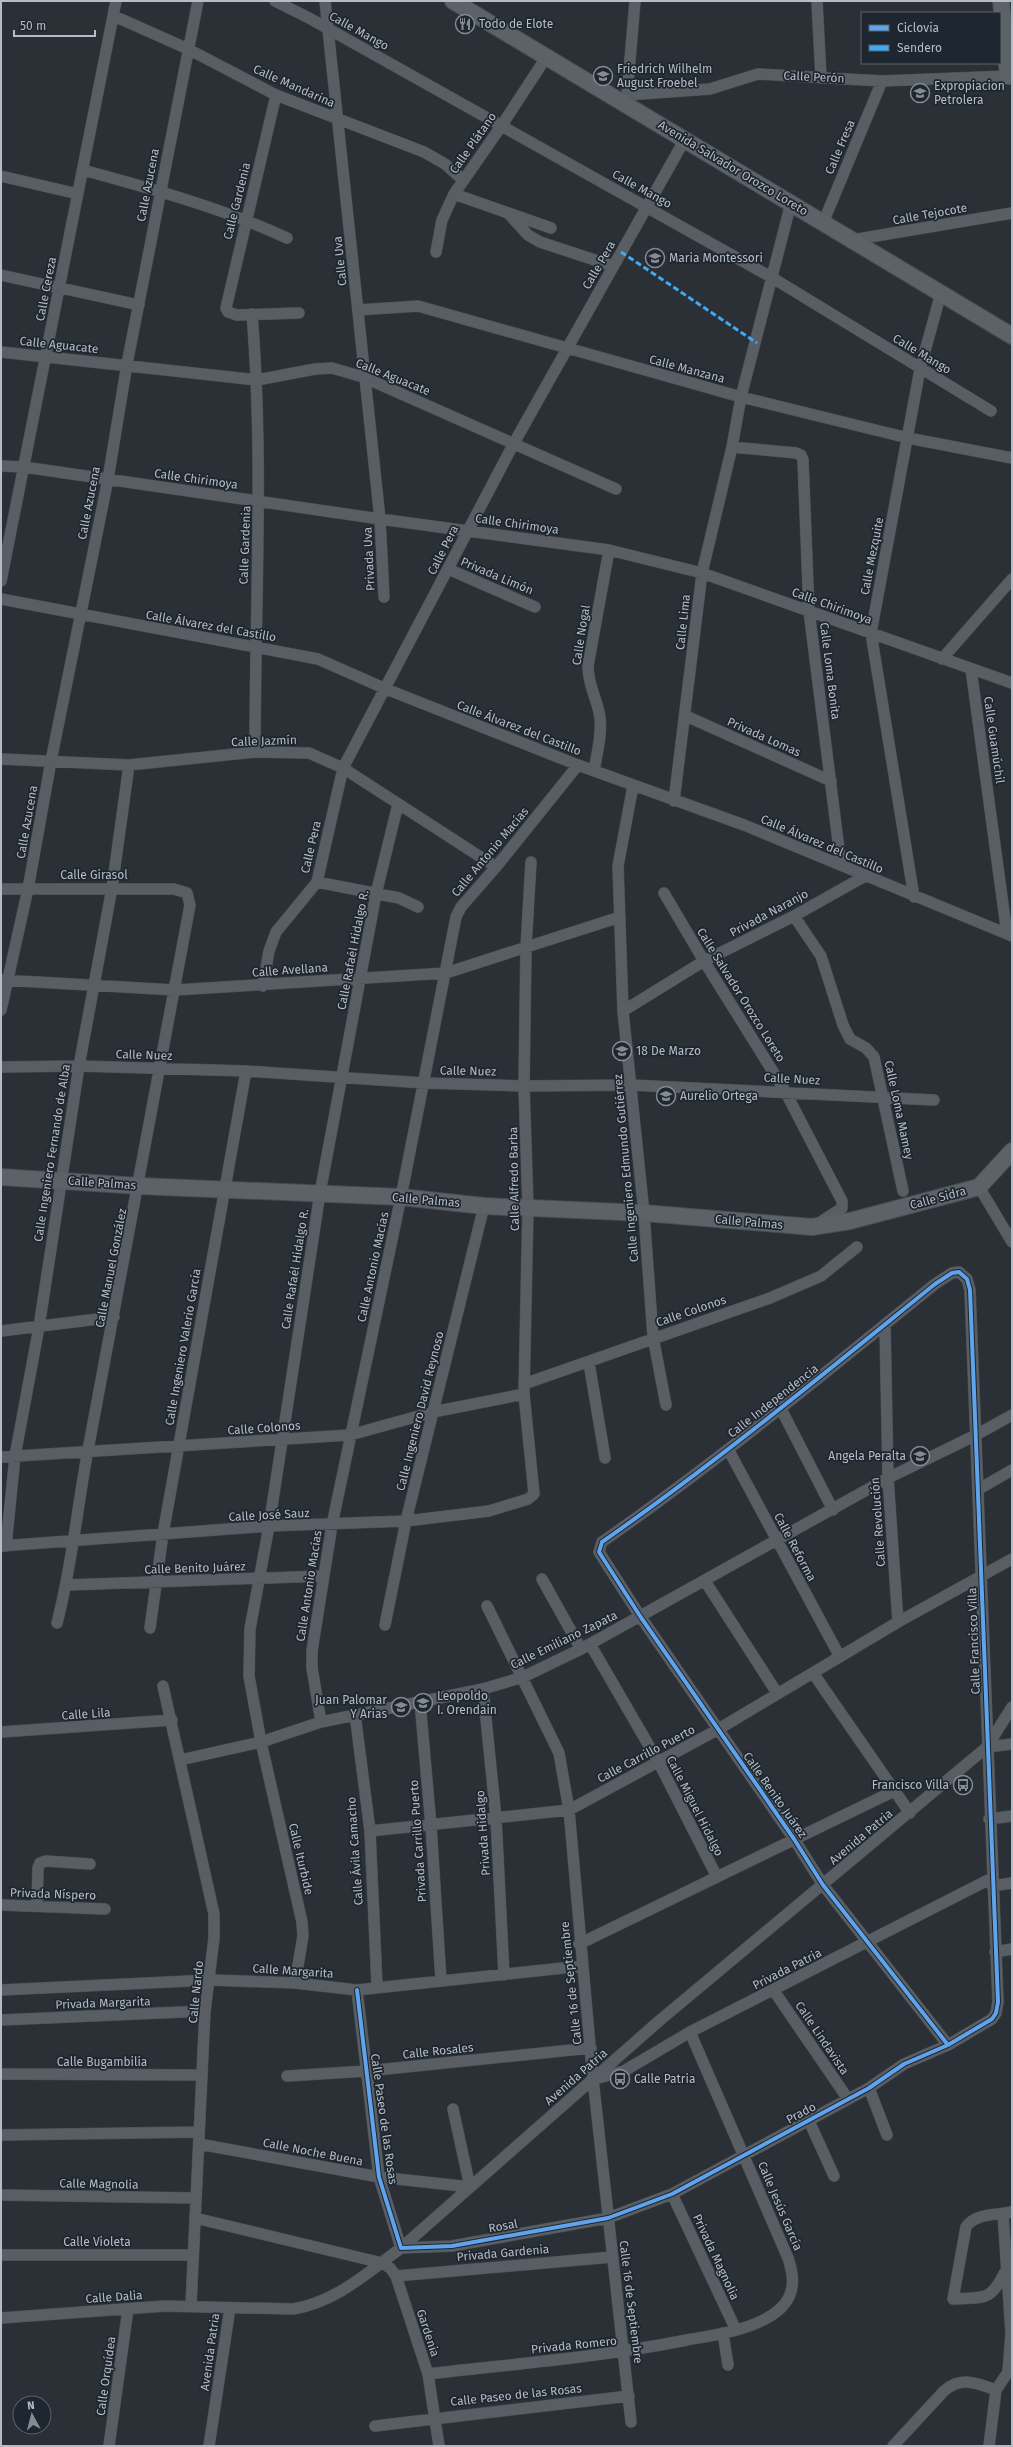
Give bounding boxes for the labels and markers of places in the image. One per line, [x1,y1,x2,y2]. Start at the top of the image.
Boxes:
restaurant icon: Todo de Elote [454,13,476,35]
place label: Todo de Elote [479,17,553,31]
place label: Friedrich Wilhelm August Froebel [617,62,712,90]
school or university icon: Friedrich Wilhelm August Froebel [592,65,614,87]
place label: Expropiacion Petrolera [934,79,1005,107]
school or university icon: Expropiacion Petrolera [909,82,931,104]
school or university icon: Maria Montessori [644,247,666,269]
place label: Maria Montessori [669,251,763,265]
school or university icon: 18 De Marzo [611,1040,633,1062]
place label: 18 De Marzo [636,1044,701,1058]
school or university icon: Aurelio Ortega [655,1085,677,1107]
place label: Aurelio Ortega [680,1089,758,1103]
school or university icon: Angela Peralta [909,1445,931,1467]
place label: Angela Peralta [828,1449,906,1463]
place label: Leopoldo I. Orendain [437,1689,497,1717]
school or university icon: Leopoldo I. Orendain [412,1692,434,1714]
place label: Juan Palomar Y Arias [315,1693,387,1721]
school or university icon: Juan Palomar Y Arias [390,1696,412,1718]
bus stop icon: Francisco Villa [952,1774,974,1796]
place label: Francisco Villa [872,1778,949,1792]
bus stop icon: Calle Patria [609,2068,631,2090]
place label: Calle Patria [634,2072,695,2086]

